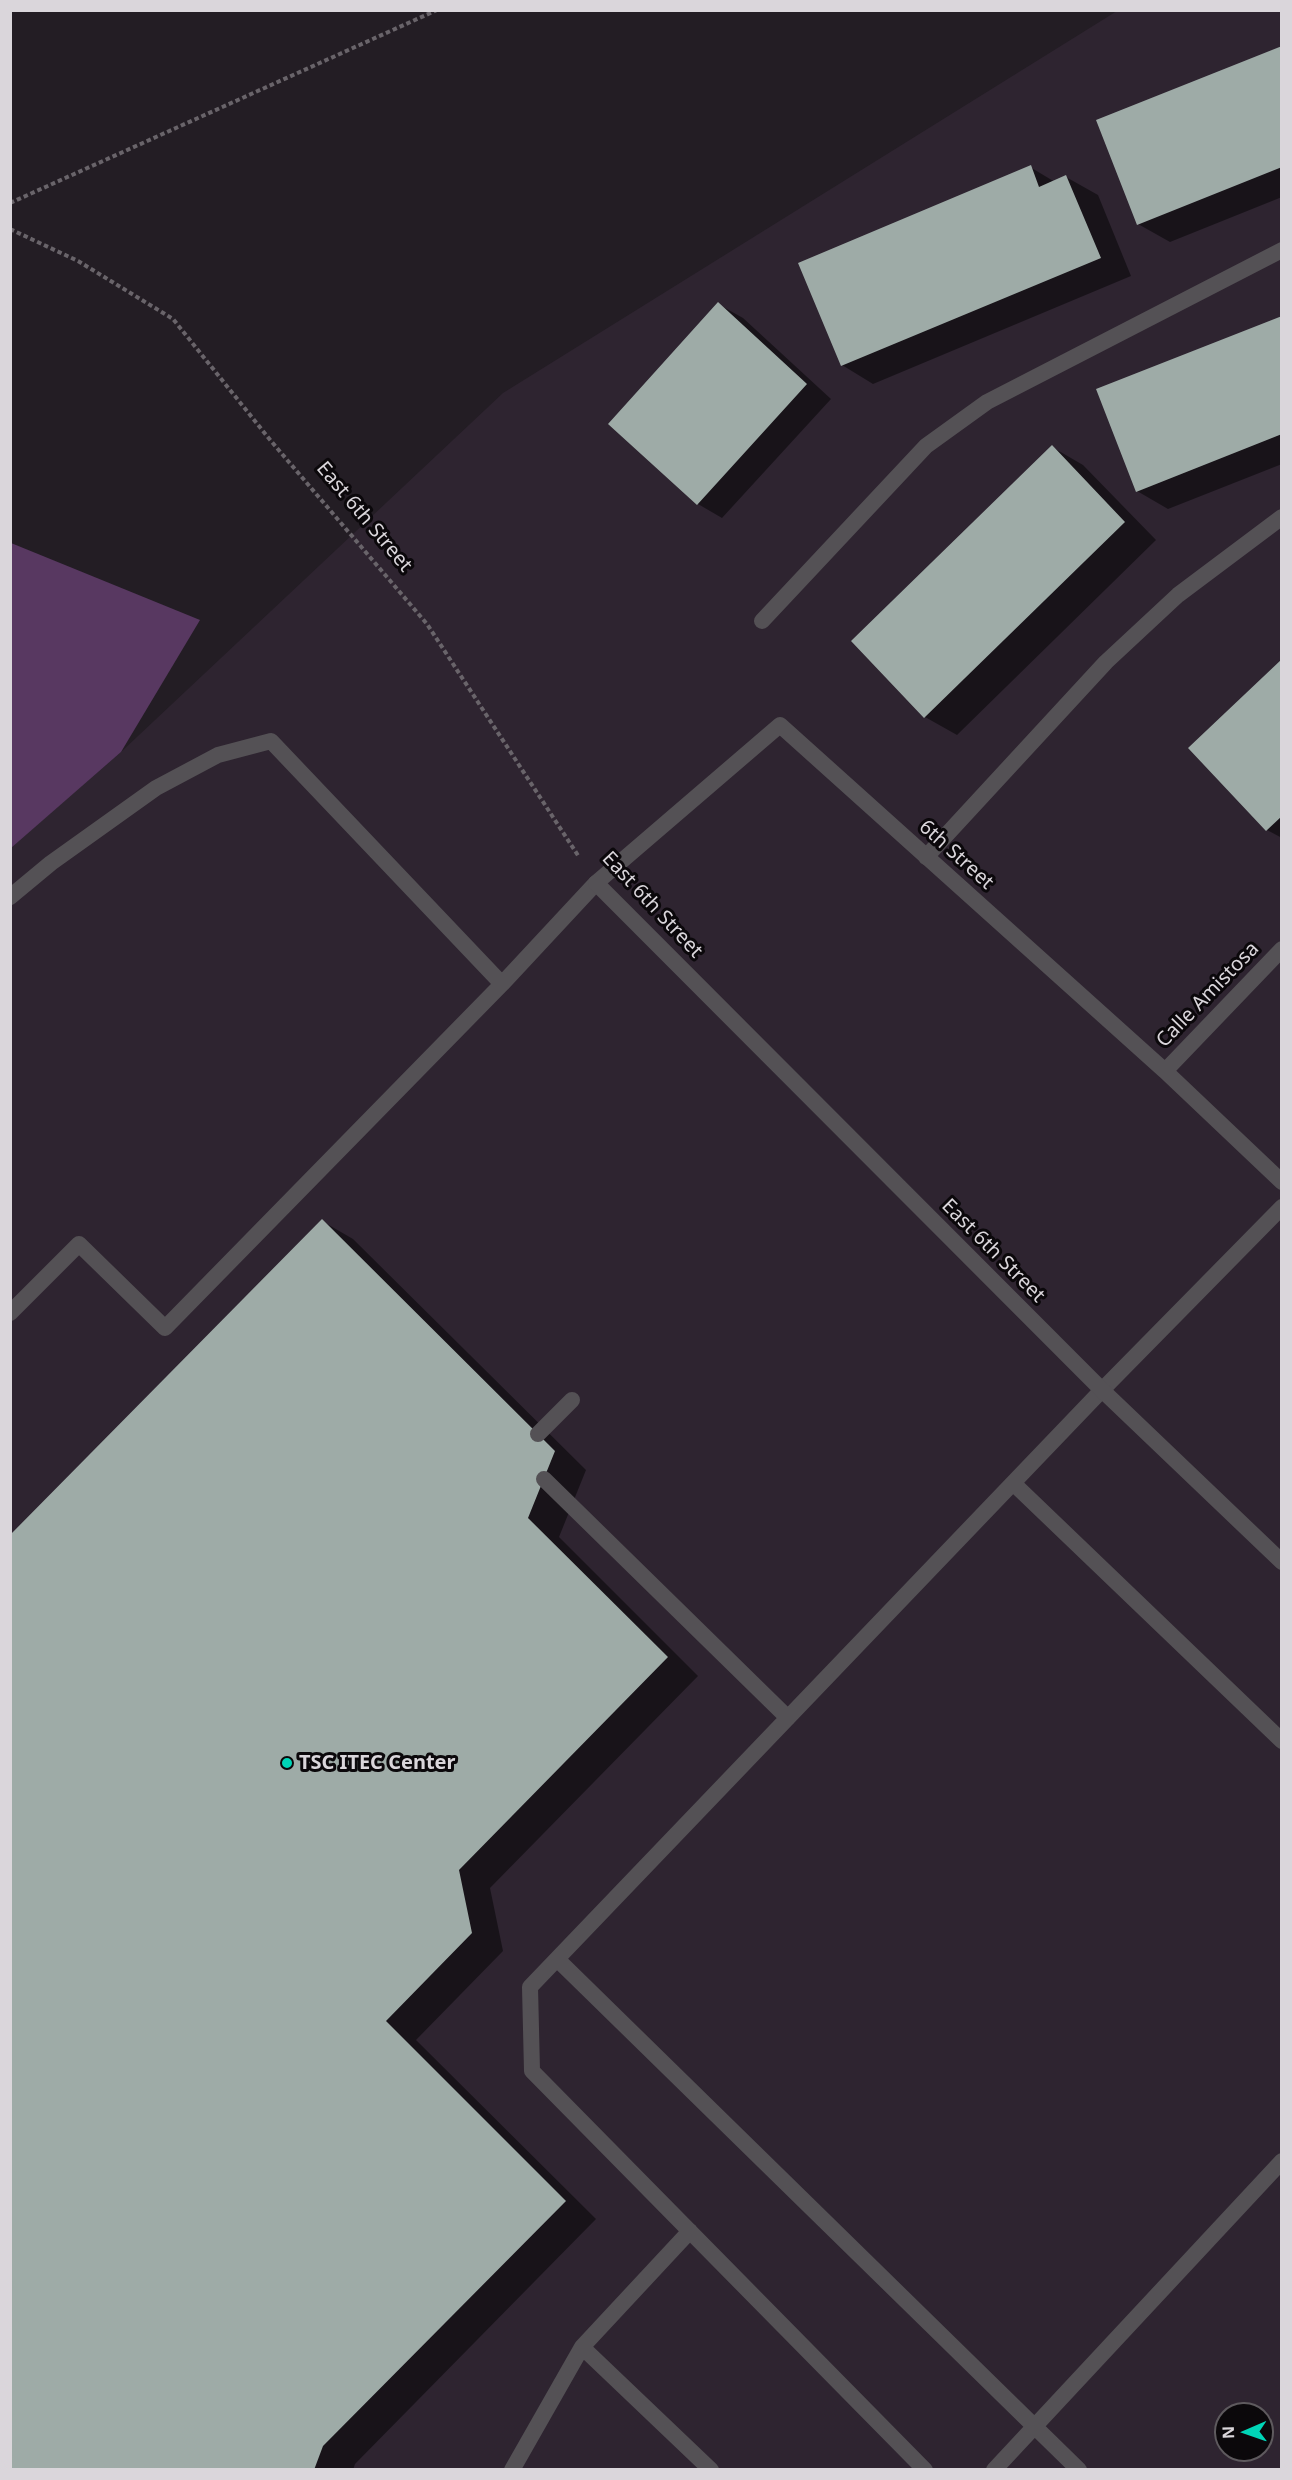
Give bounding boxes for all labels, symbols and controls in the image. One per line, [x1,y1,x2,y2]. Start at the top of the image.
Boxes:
street label: East 6th Street [311,457,417,577]
street label: 6th Street [914,815,998,895]
street label: East 6th Street [597,847,707,963]
street label: Calle Amistosa [1152,937,1264,1053]
street label: East 6th Street [936,1194,1050,1308]
place label: TSC ITEC Center [299,1751,455,1775]
marker: TSC ITEC Center [280,1756,294,1770]
north arrow [1214,2402,1274,2462]
text: N [1217,2426,1239,2439]

